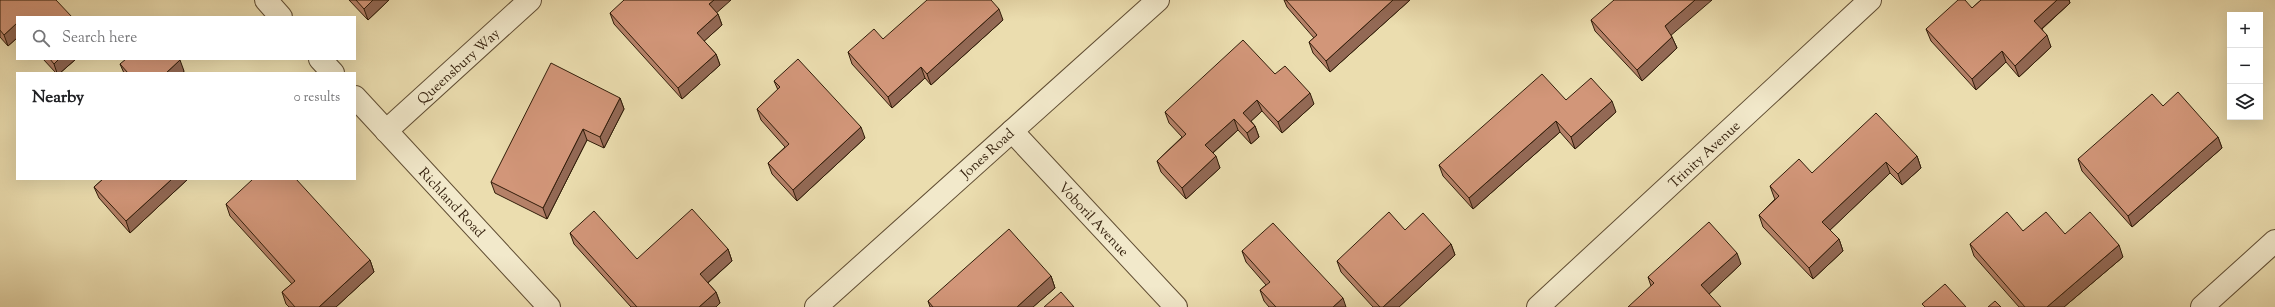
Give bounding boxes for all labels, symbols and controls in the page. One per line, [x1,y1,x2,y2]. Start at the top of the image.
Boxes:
map controls [2227,12,2263,120]
button: + [2227,12,2263,48]
search box [16,16,356,60]
street label: Queensbury Way [413,25,505,110]
icon: search [30,27,52,49]
text: Search here [62,28,137,49]
button: − [2227,48,2263,84]
button: layers [2227,84,2263,120]
text: Nearby [32,86,84,110]
text: 0 results [294,89,340,107]
street label: Trinity Avenue [1665,117,1746,194]
street label: Jones Road [956,125,1020,185]
street label: Richland Road [413,164,488,243]
street label: Voboril Avenue [1053,179,1132,262]

